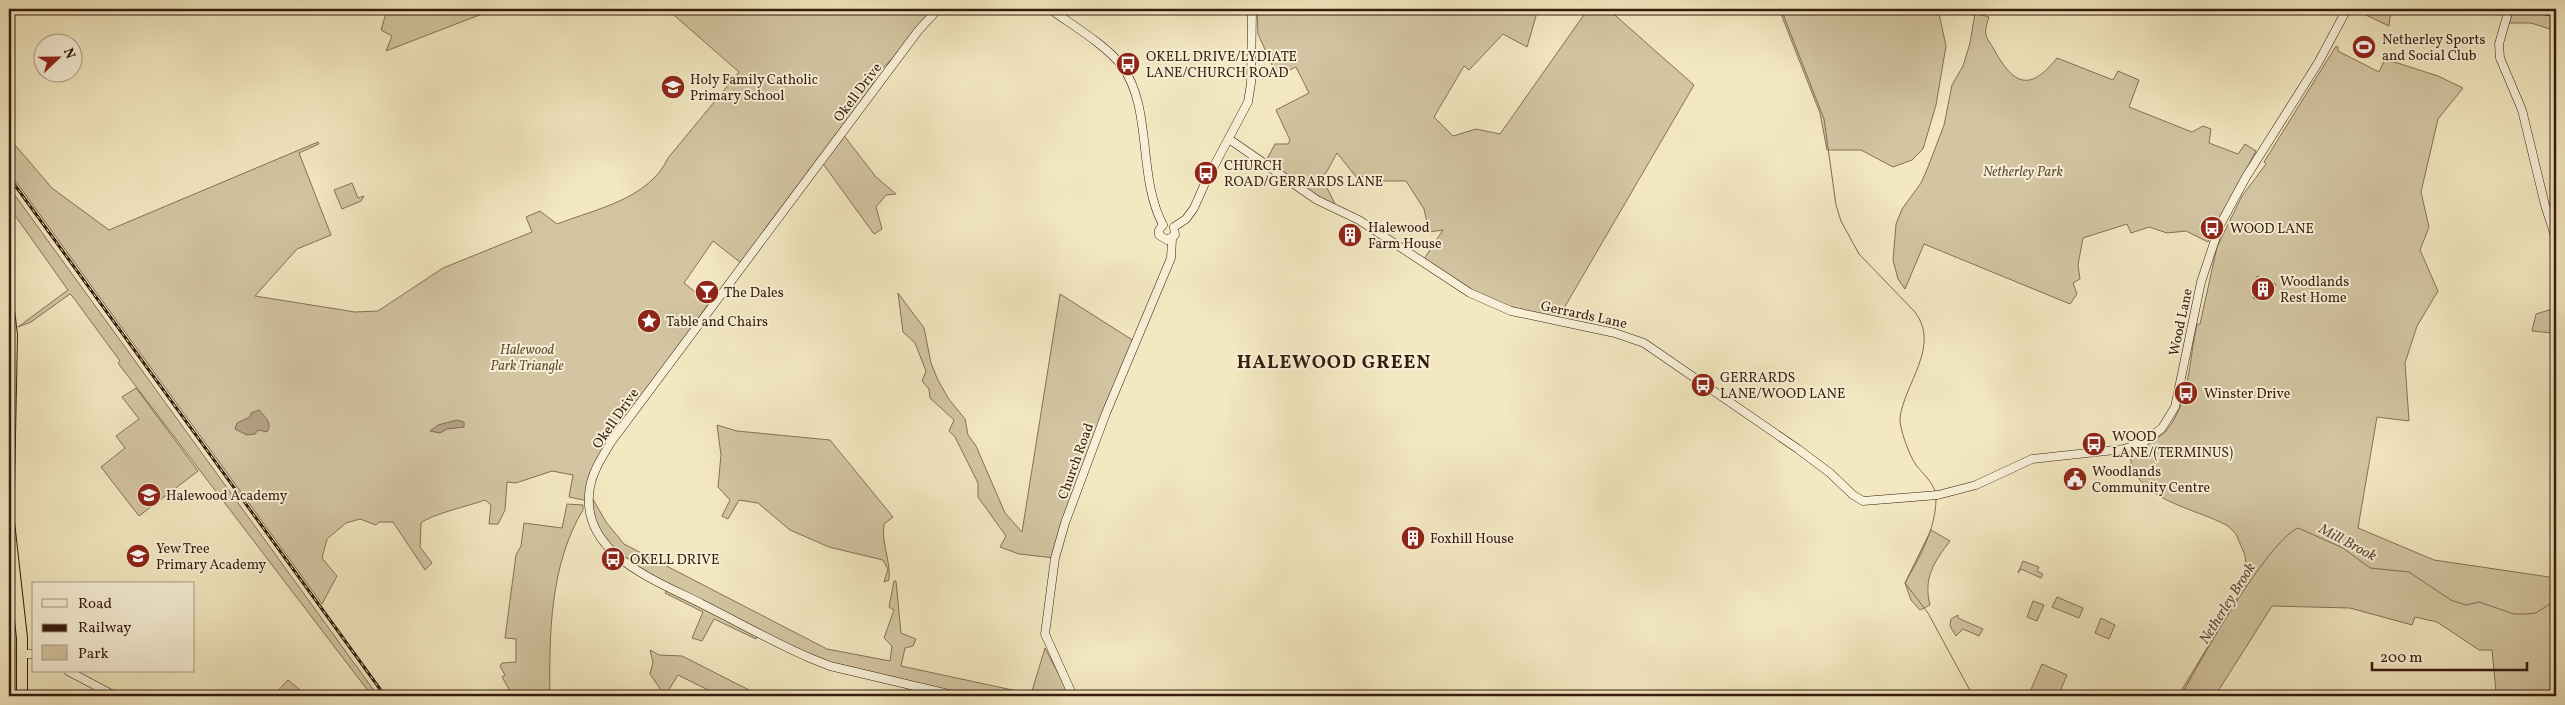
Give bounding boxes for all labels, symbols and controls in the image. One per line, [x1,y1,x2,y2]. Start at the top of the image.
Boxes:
place label: Netherley Sports and Social Club [2382,31,2485,66]
north arrow [32,32,82,82]
sports icon: Netherley Sports and Social Club [2351,34,2377,60]
text: N [58,45,79,62]
place label: OKELL DRIVE/LYDIATE LANE/CHURCH ROAD [1146,48,1297,83]
bus stop icon: OKELL DRIVE/LYDIATE LANE/CHURCH ROAD [1115,51,1141,77]
street label: Okell Drive [830,59,887,126]
place label: Holy Family Catholic Primary School [690,71,818,106]
school or university icon: Holy Family Catholic Primary School [660,74,686,100]
place label: CHURCH ROAD/GERRARDS LANE [1224,157,1383,192]
bus stop icon: CHURCH ROAD/GERRARDS LANE [1193,160,1219,186]
park label: Netherley Park [1983,163,2063,182]
bus stop icon: WOOD LANE [2199,215,2225,241]
place label: Halewood Farm House [1368,219,1442,254]
place label: WOOD LANE [2230,220,2314,239]
building icon: Halewood Farm House [1337,222,1363,248]
place label: Woodlands Rest Home [2280,273,2349,308]
building icon: Woodlands Rest Home [2250,276,2276,302]
bar icon: The Dales [694,279,720,305]
place label: The Dales [724,284,784,303]
street label: Wood Lane [2165,287,2198,358]
street label: Gerrards Lane [1539,297,1629,334]
place icon: Table and Chairs [636,308,662,334]
place label: Table and Chairs [666,313,768,332]
park label: Halewood Park Triangle [490,341,564,376]
district label: HALEWOOD GREEN [1237,350,1431,376]
place label: GERRARDS LANE/WOOD LANE [1720,369,1845,404]
bus stop icon: GERRARDS LANE/WOOD LANE [1690,372,1716,398]
bus stop icon: Winster Drive [2173,380,2199,406]
street label: Okell Drive [588,385,644,453]
place label: Winster Drive [2204,385,2291,404]
street label: Church Road [1054,421,1099,502]
place label: WOOD LANE/(TERMINUS) [2112,428,2233,463]
bus stop icon: WOOD LANE/(TERMINUS) [2081,431,2107,457]
place label: Woodlands Community Centre [2092,463,2211,498]
public building icon: Woodlands Community Centre [2062,466,2088,492]
school or university icon: Halewood Academy [136,482,162,508]
place label: Halewood Academy [166,487,288,506]
water label: Mill Brook [2314,519,2380,567]
building icon: Foxhill House [1400,525,1426,551]
place label: Foxhill House [1430,530,1514,549]
place label: Yew Tree Primary Academy [156,540,267,575]
school or university icon: Yew Tree Primary Academy [125,543,151,569]
bus stop icon: OKELL DRIVE [600,546,626,572]
place label: OKELL DRIVE [630,551,719,570]
water label: Netherley Brook [2195,559,2262,648]
legend [32,582,195,672]
text: Road [78,594,112,615]
text: Railway [78,618,131,639]
scale bar [2372,640,2528,672]
text: Park [78,644,109,665]
text: 200 m [2380,648,2423,669]

